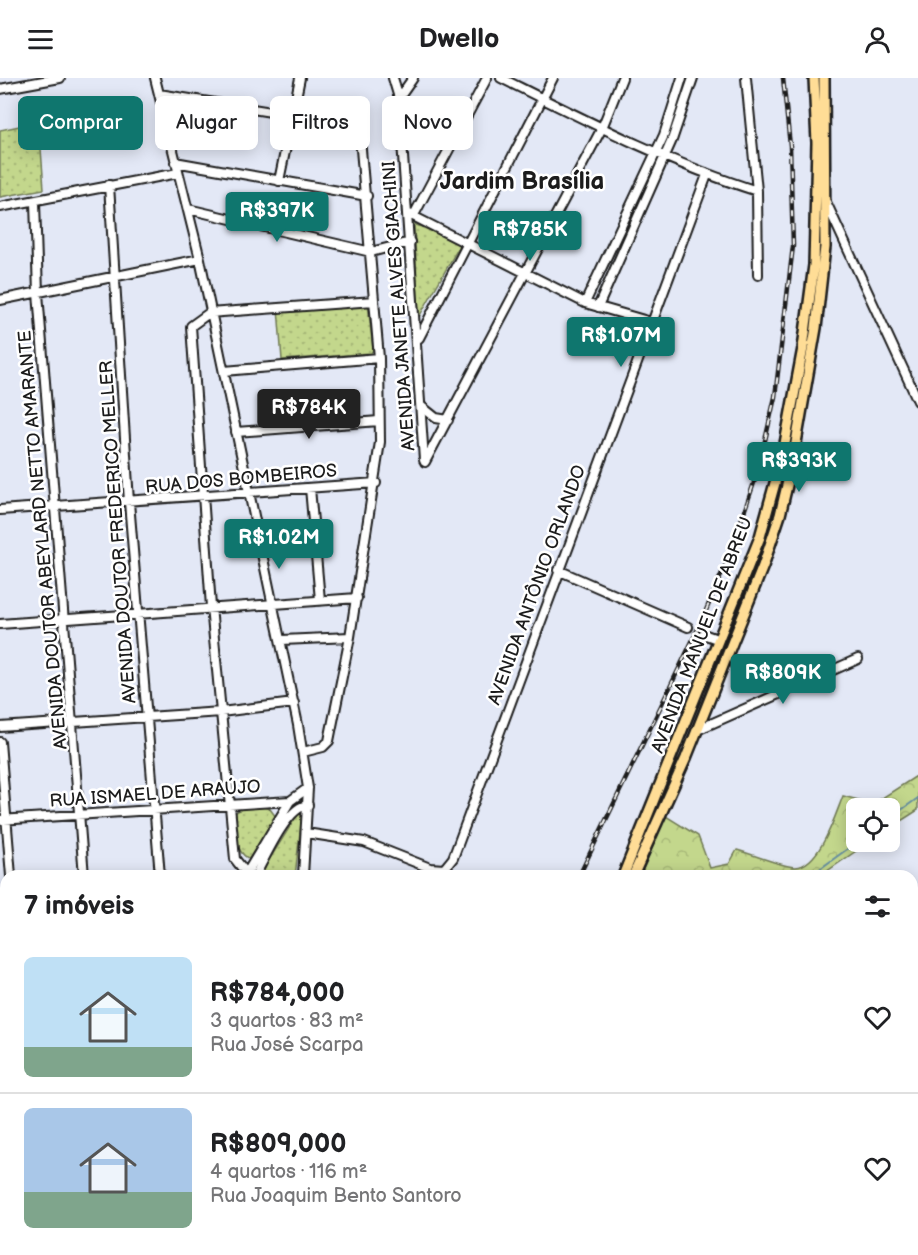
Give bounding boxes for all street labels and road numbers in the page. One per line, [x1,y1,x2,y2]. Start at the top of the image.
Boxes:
street label: AVENIDA JANETE ALVES GIACHINI [378,160,420,452]
street label: AVENIDA DOUTOR ABEYLARD NETTO AMARANTE [14,329,72,750]
street label: AVENIDA DOUTOR FREDERICO MELLER [96,360,140,704]
street label: RUA DOS BOMBEIROS [144,460,338,498]
street label: AVENIDA ANTÔNIO ORLANDO [482,462,590,708]
street label: AVENIDA MANUEL DE ABREU [647,514,757,756]
street label: RUA ISMAEL DE ARAÚJO [49,774,261,812]

